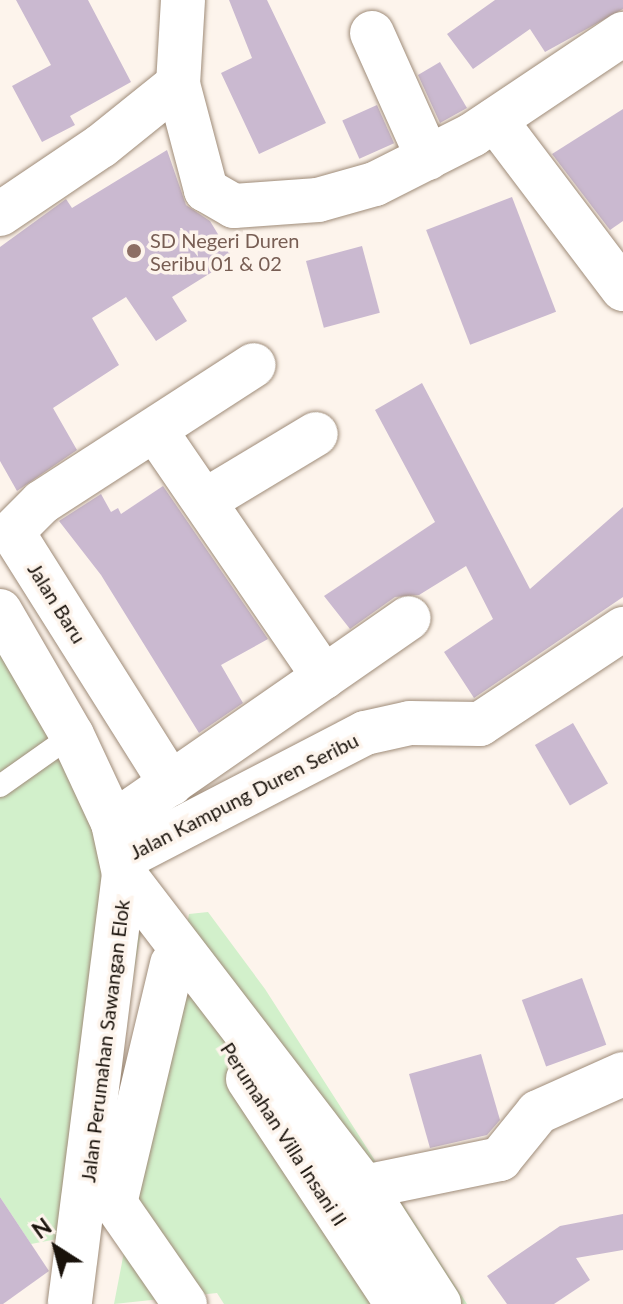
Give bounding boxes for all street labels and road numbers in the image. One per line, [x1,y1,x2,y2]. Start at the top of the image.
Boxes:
street label: Jalan Baru [23,558,91,648]
street label: Jalan Kampung Duren Seribu [126,728,362,864]
street label: Jalan Perumahan Sawangan Elok [76,898,134,1184]
street label: Perumahan Villa Insani II [216,1037,352,1231]

